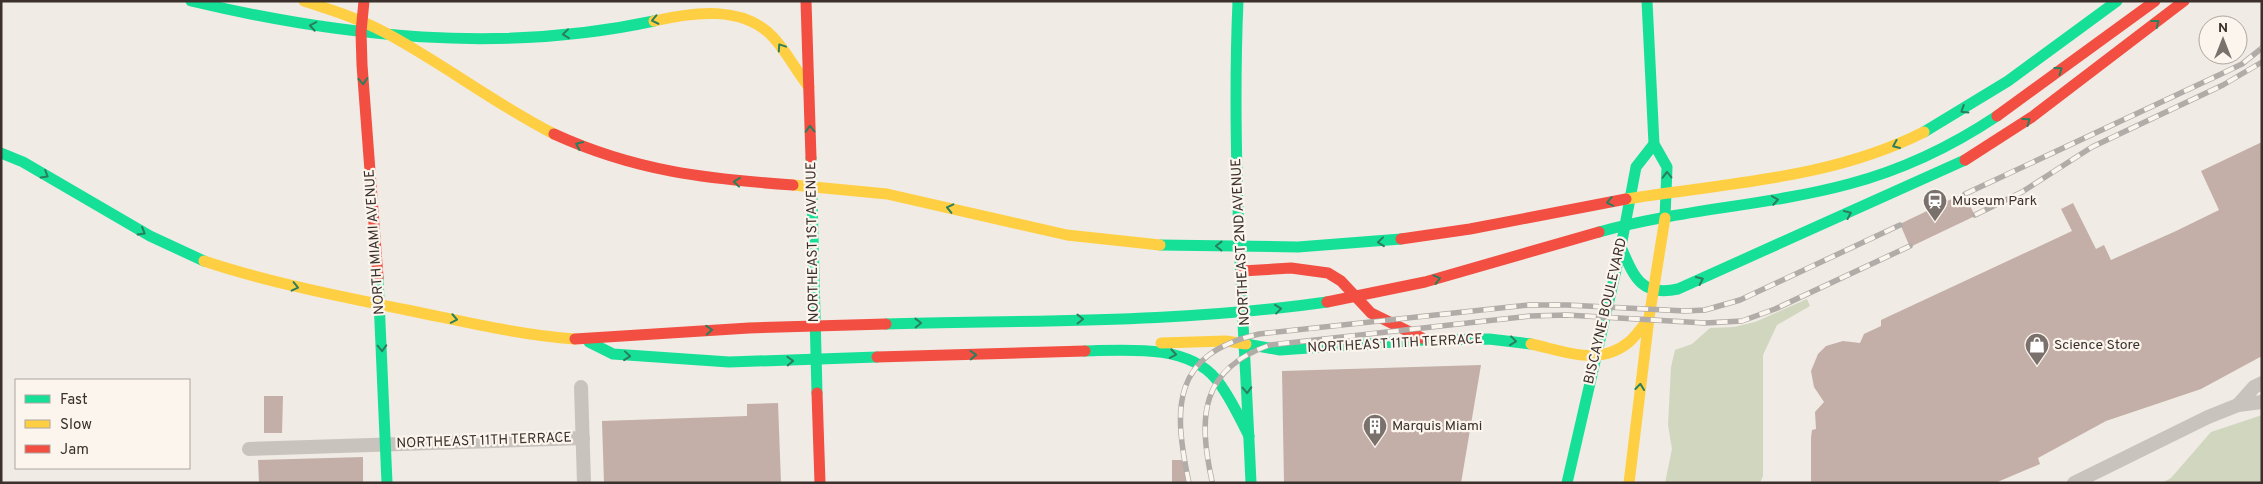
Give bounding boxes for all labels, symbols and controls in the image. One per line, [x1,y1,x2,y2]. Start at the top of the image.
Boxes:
one-way arrow [651,14,660,25]
north arrow [2198,15,2248,65]
one-way arrow [2150,20,2159,28]
text: N [2218,20,2228,37]
one-way arrow [309,21,318,31]
one-way arrow [562,29,570,40]
one-way arrow [778,44,787,53]
one-way arrow [2053,67,2063,76]
one-way arrow [358,77,369,85]
one-way arrow [1960,104,1969,113]
one-way arrow [2021,118,2030,127]
one-way arrow [805,124,815,132]
one-way arrow [1892,138,1901,149]
one-way arrow [575,141,584,151]
street label: NORTHEAST 2ND AVENUE [1228,158,1254,326]
street label: NORTHEAST 1ST AVENUE [803,162,823,322]
one-way arrow [39,168,48,178]
street label: NORTH MIAMI AVENUE [361,169,389,315]
one-way arrow [1662,171,1672,178]
one-way arrow [733,176,741,187]
station icon: Museum Park [1922,188,1948,222]
place label: Museum Park [1952,193,2037,210]
one-way arrow [1771,195,1780,205]
one-way arrow [1606,196,1615,207]
one-way arrow [946,203,955,213]
one-way arrow [1843,209,1852,220]
one-way arrow [137,225,146,235]
one-way arrow [1377,236,1385,247]
street label: BISCAYNE BOULEVARD [1581,236,1631,386]
one-way arrow [1215,241,1222,251]
one-way arrow [1432,274,1441,284]
one-way arrow [1695,276,1704,287]
one-way arrow [290,281,299,292]
one-way arrow [1273,305,1282,315]
one-way arrow [449,314,458,324]
one-way arrow [1077,314,1085,324]
one-way arrow [914,317,922,328]
one-way arrow [705,325,713,336]
street label: NORTHEAST 11TH TERRACE [1307,331,1483,357]
shop icon: Science Store [2024,332,2050,366]
one-way arrow [1509,335,1517,346]
place label: Science Store [2054,337,2140,354]
one-way arrow [376,344,387,352]
one-way arrow [969,349,977,360]
one-way arrow [1168,349,1177,359]
one-way arrow [624,350,632,361]
one-way arrow [786,356,794,366]
legend [15,379,190,469]
one-way arrow [1634,383,1645,391]
one-way arrow [1242,386,1253,394]
text: Fast [60,391,88,410]
building icon: Marquis Miami [1362,413,1388,447]
text: Slow [60,416,92,435]
place label: Marquis Miami [1392,418,1482,435]
street label: NORTHEAST 11TH TERRACE [396,429,572,453]
text: Jam [60,441,89,460]

